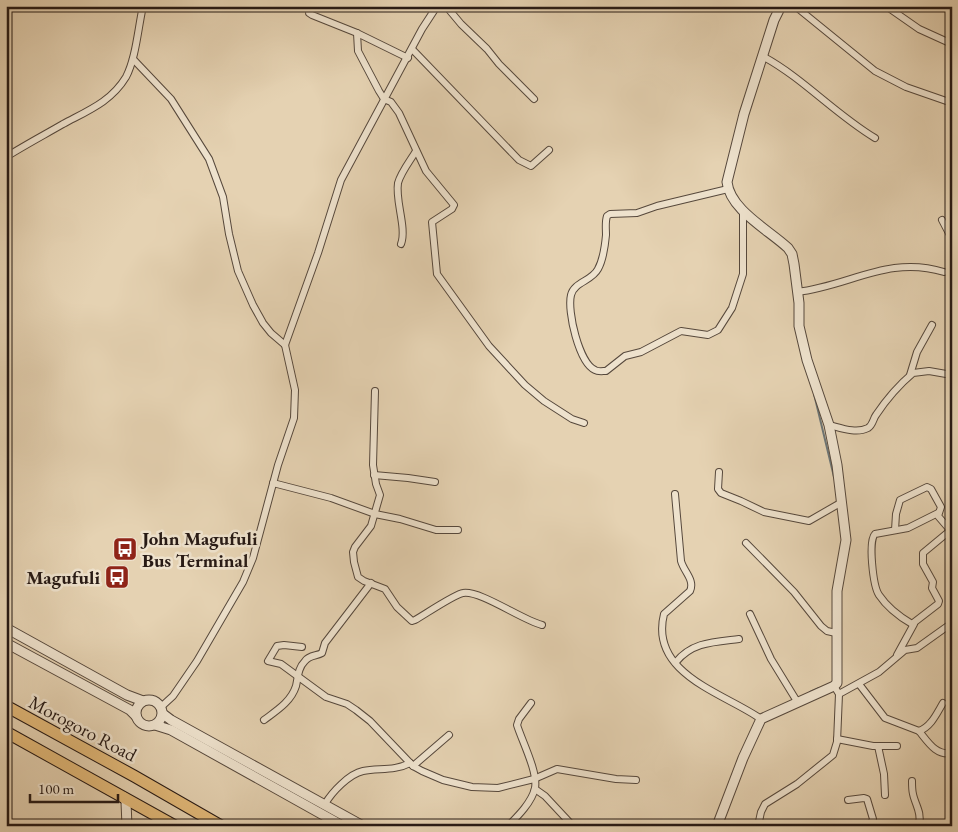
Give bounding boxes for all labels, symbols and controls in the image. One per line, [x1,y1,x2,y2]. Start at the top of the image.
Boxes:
place label: John Magufuli Bus Terminal [140,526,258,573]
bus stop icon: John Magufuli Bus Terminal [112,536,138,562]
bus stop icon: Magufuli [104,564,130,590]
place label: Magufuli [26,565,100,590]
street label: Morogoro Road [24,689,141,768]
scale bar [30,772,118,804]
text: 100 m [38,779,75,798]

